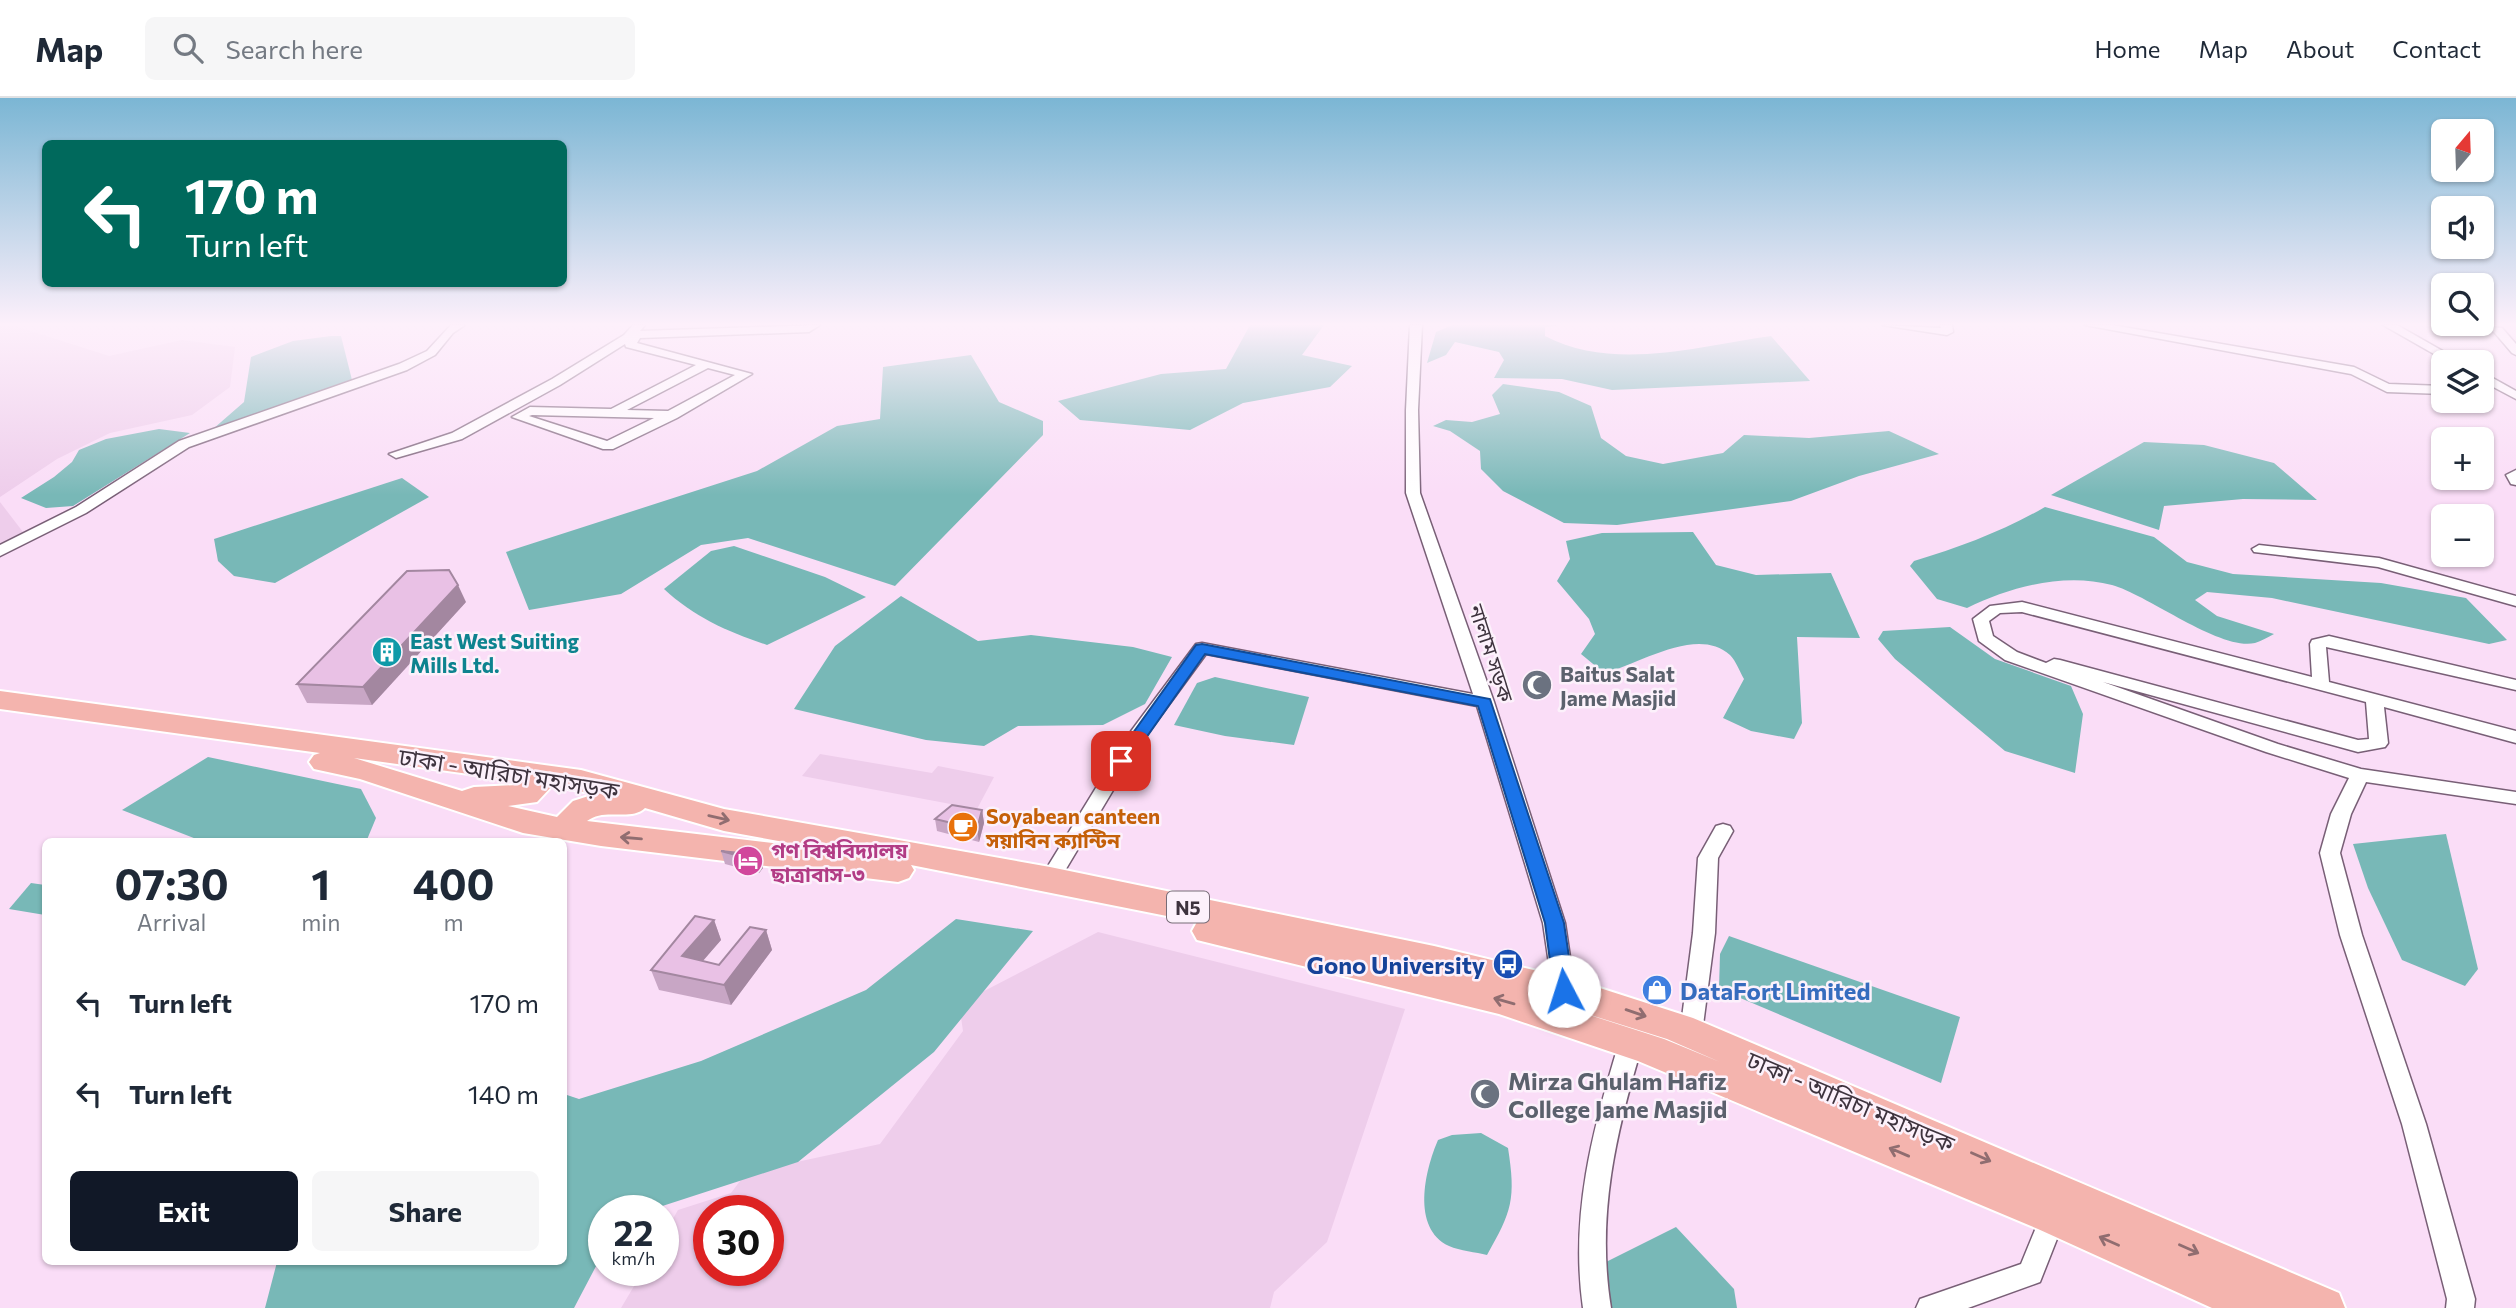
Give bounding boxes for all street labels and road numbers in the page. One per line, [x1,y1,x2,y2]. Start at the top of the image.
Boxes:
street label: নালাম সড়ক [1464,600,1520,706]
street label: ঢাকা - আরিচা মহাসড়ক [396,741,622,805]
road number: N5 [1167,892,1209,922]
street label: ঢাকা - আরিচা মহাসড়ক [1742,1044,1960,1158]

